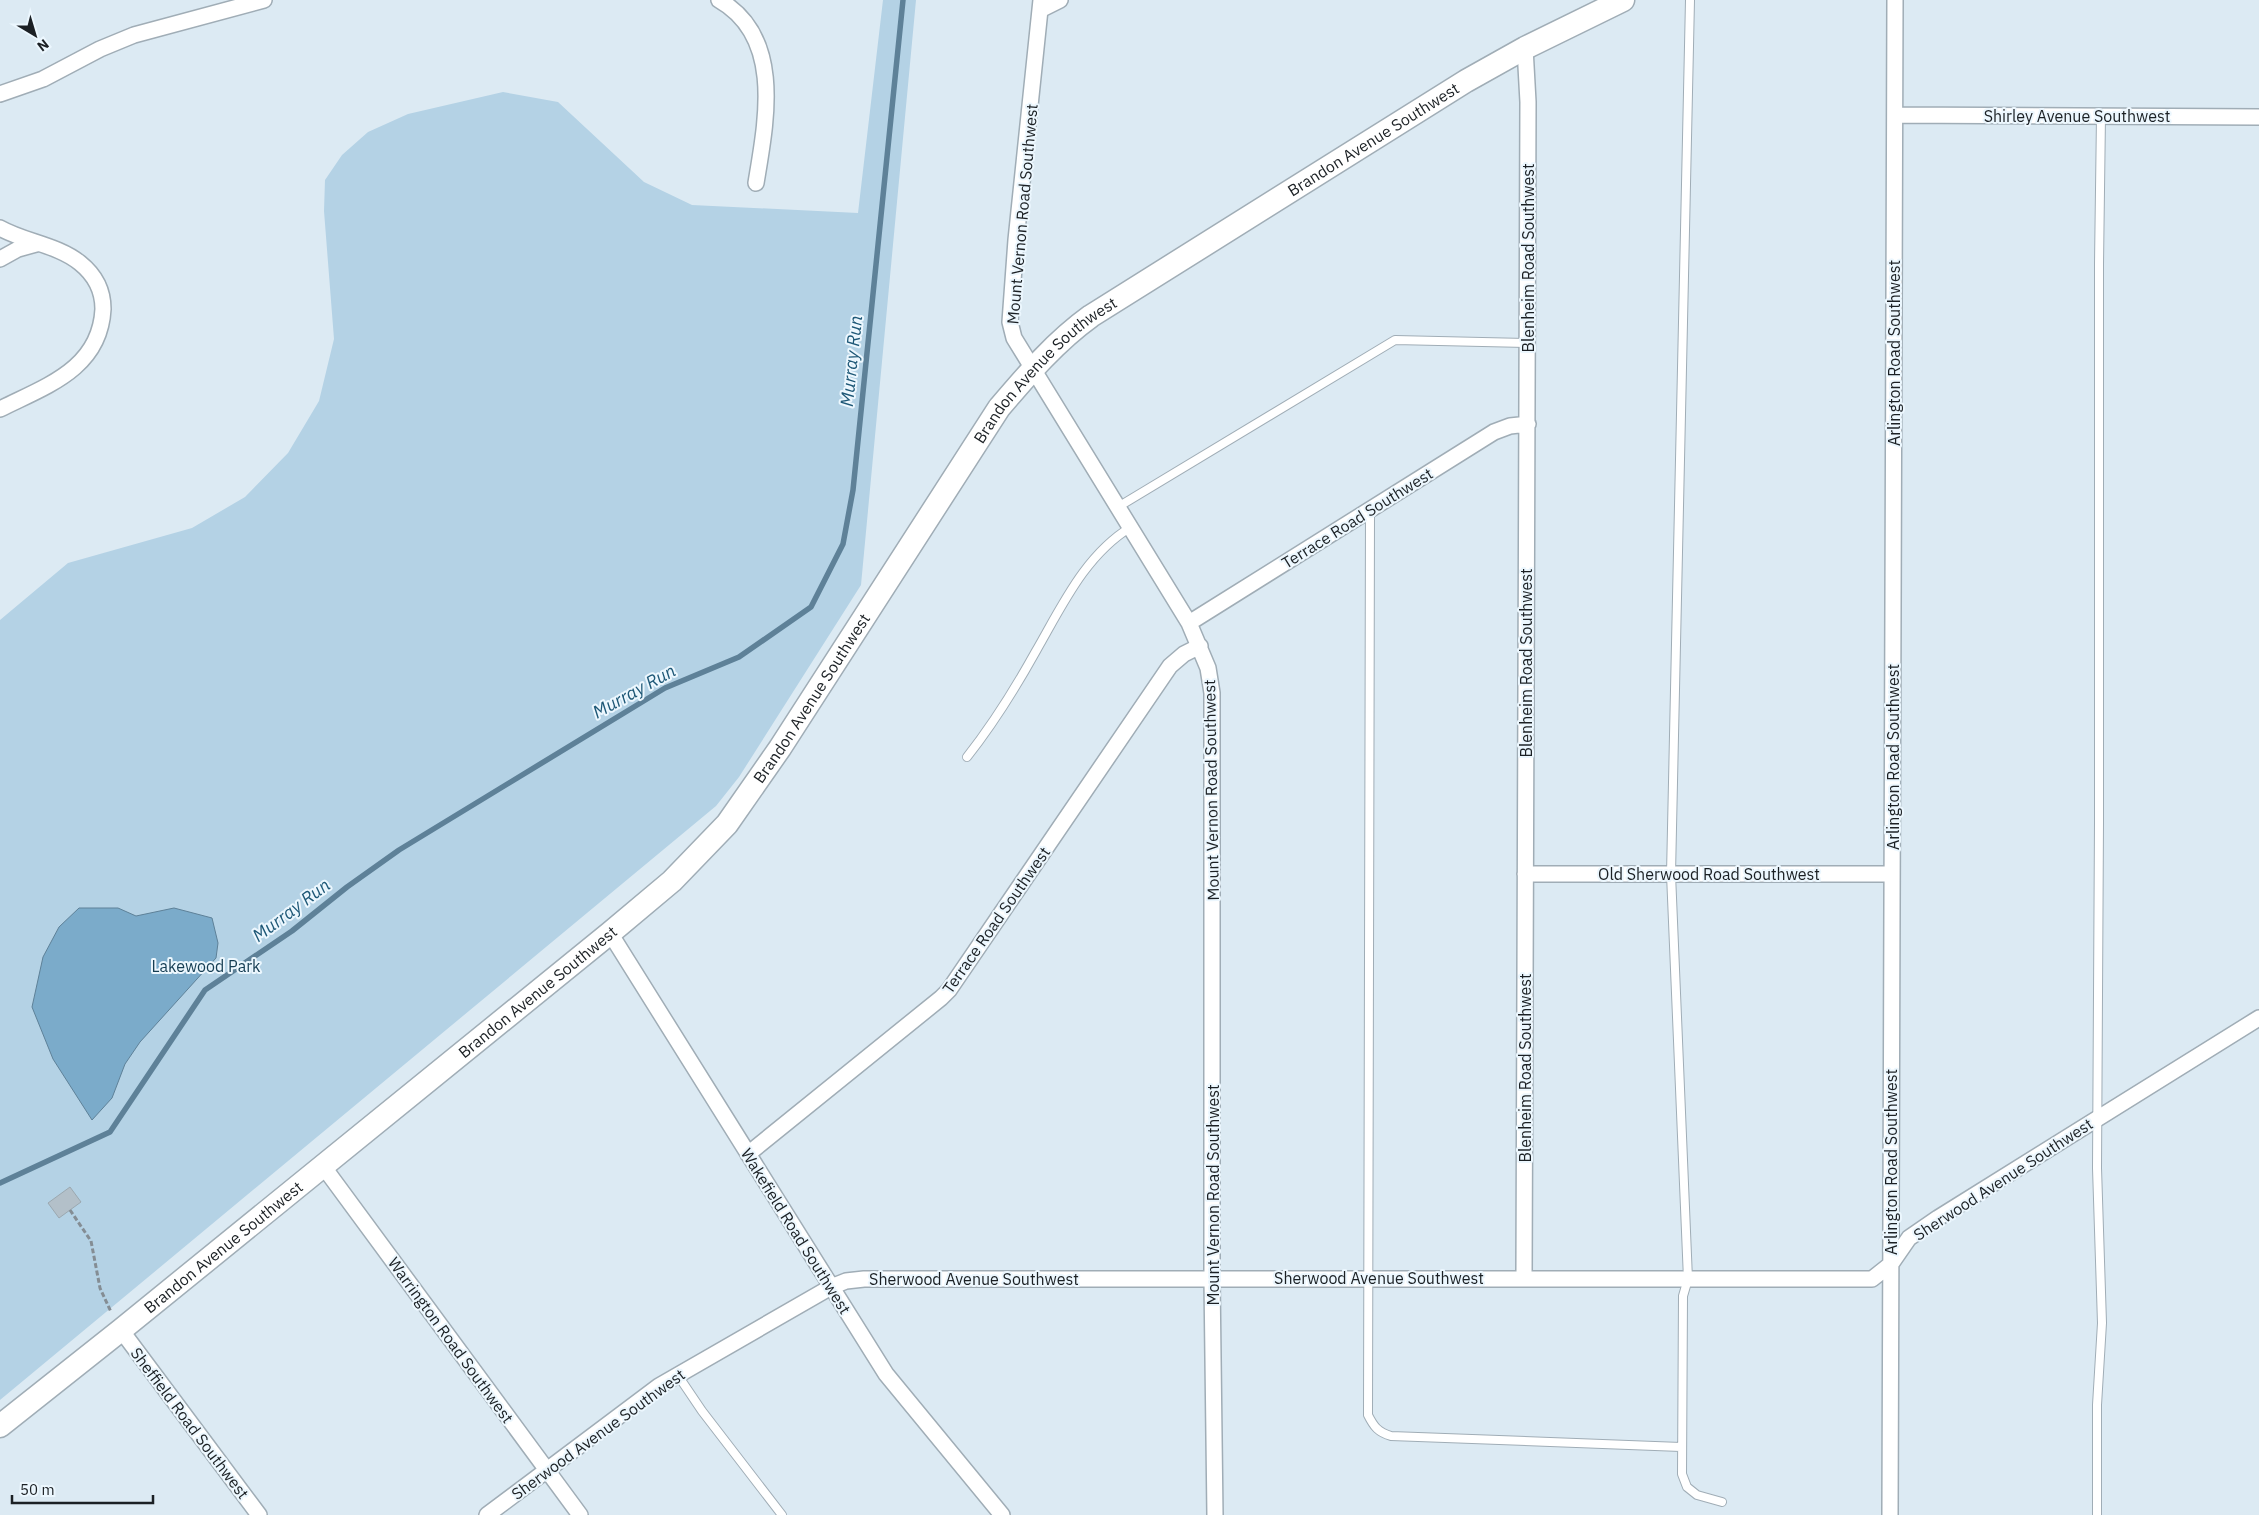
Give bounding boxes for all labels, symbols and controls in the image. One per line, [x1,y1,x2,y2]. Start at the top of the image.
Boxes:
north arrow [10,10,60,60]
text: N [33,35,53,55]
street label: Brandon Avenue Southwest [1284,78,1463,200]
street label: Mount Vernon Road Southwest [1002,103,1042,325]
street label: Shirley Avenue Southwest [1984,106,2170,126]
street label: Blenheim Road Southwest [1518,163,1538,353]
street label: Arlington Road Southwest [1884,260,1904,446]
street label: Brandon Avenue Southwest [969,292,1120,447]
water label: Murray Run [835,314,867,408]
street label: Terrace Road Southwest [1278,463,1436,573]
street label: Blenheim Road Southwest [1516,568,1536,758]
street label: Brandon Avenue Southwest [749,610,874,787]
water label: Murray Run [588,659,680,723]
street label: Arlington Road Southwest [1883,664,1903,850]
street label: Mount Vernon Road Southwest [1199,679,1223,901]
street label: Terrace Road Southwest [938,843,1054,997]
street label: Old Sherwood Road Southwest [1598,864,1820,884]
water label: Murray Run [247,873,335,947]
street label: Brandon Avenue Southwest [454,921,621,1062]
park label: Lakewood Park [152,956,261,976]
street label: Blenheim Road Southwest [1515,973,1535,1163]
street label: Arlington Road Southwest [1881,1069,1901,1255]
street label: Mount Vernon Road Southwest [1203,1084,1223,1306]
street label: Sherwood Avenue Southwest [1910,1113,2096,1245]
street label: Wakefield Road Southwest [737,1144,855,1318]
street label: Brandon Avenue Southwest [140,1177,307,1317]
street label: Warrington Road Southwest [384,1253,518,1427]
street label: Sherwood Avenue Southwest [1274,1268,1484,1288]
street label: Sherwood Avenue Southwest [869,1269,1079,1289]
street label: Sheffield Road Southwest [127,1343,253,1503]
street label: Sherwood Avenue Southwest [507,1364,689,1504]
scale bar [12,1472,154,1504]
text: 50 m [20,1480,55,1499]

